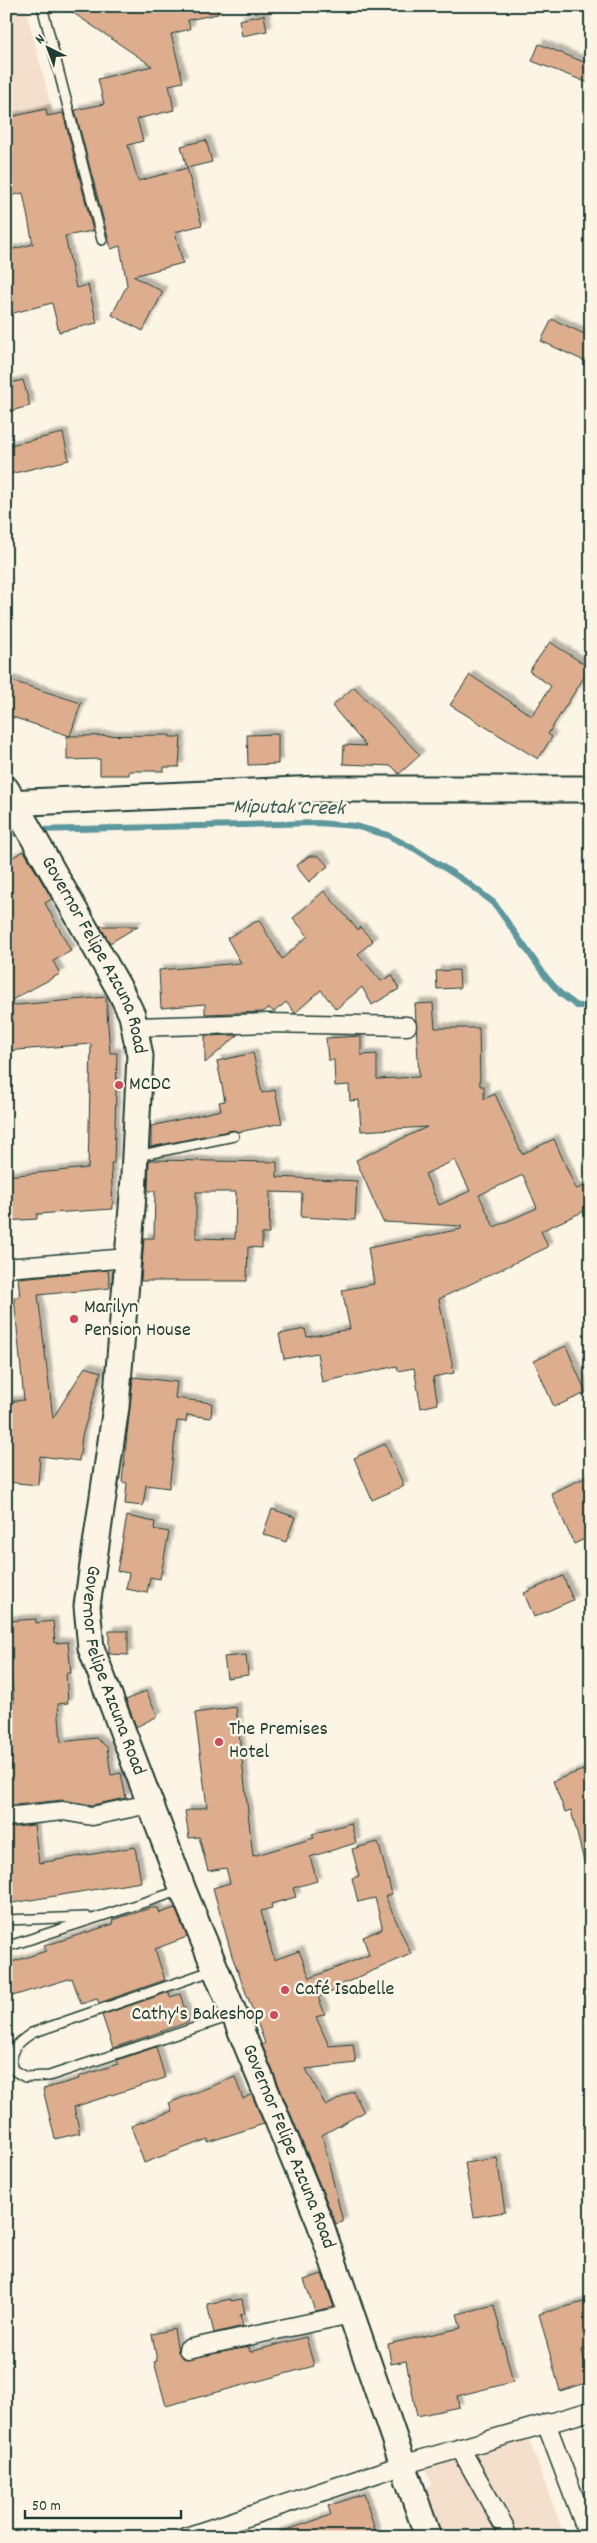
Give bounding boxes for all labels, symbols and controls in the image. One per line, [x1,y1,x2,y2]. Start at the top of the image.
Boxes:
north arrow [22,22,72,72]
text: N [31,30,50,50]
water label: Miputak Creek [233,793,347,825]
street label: Governor Felipe Azcuna Road [33,852,153,1056]
place label: MCDC [129,1071,171,1099]
marker: MCDC [113,1079,125,1091]
place label: Marilyn Pension House [84,1294,191,1345]
marker: Marilyn Pension House [68,1313,80,1325]
street label: Governor Felipe Azcuna Road [73,1564,152,1780]
place label: The Premises Hotel [229,1716,328,1767]
marker: The Premises Hotel [213,1736,225,1748]
place label: Café Isabelle [295,1976,394,2004]
marker: Café Isabelle [279,1984,291,1996]
place label: Cathy's Bakeshop [132,2001,264,2029]
marker: Cathy's Bakeshop [268,2009,280,2021]
street label: Governor Felipe Azcuna Road [234,2040,342,2253]
scale bar [25,2488,181,2520]
text: 50 m [32,2496,61,2518]

